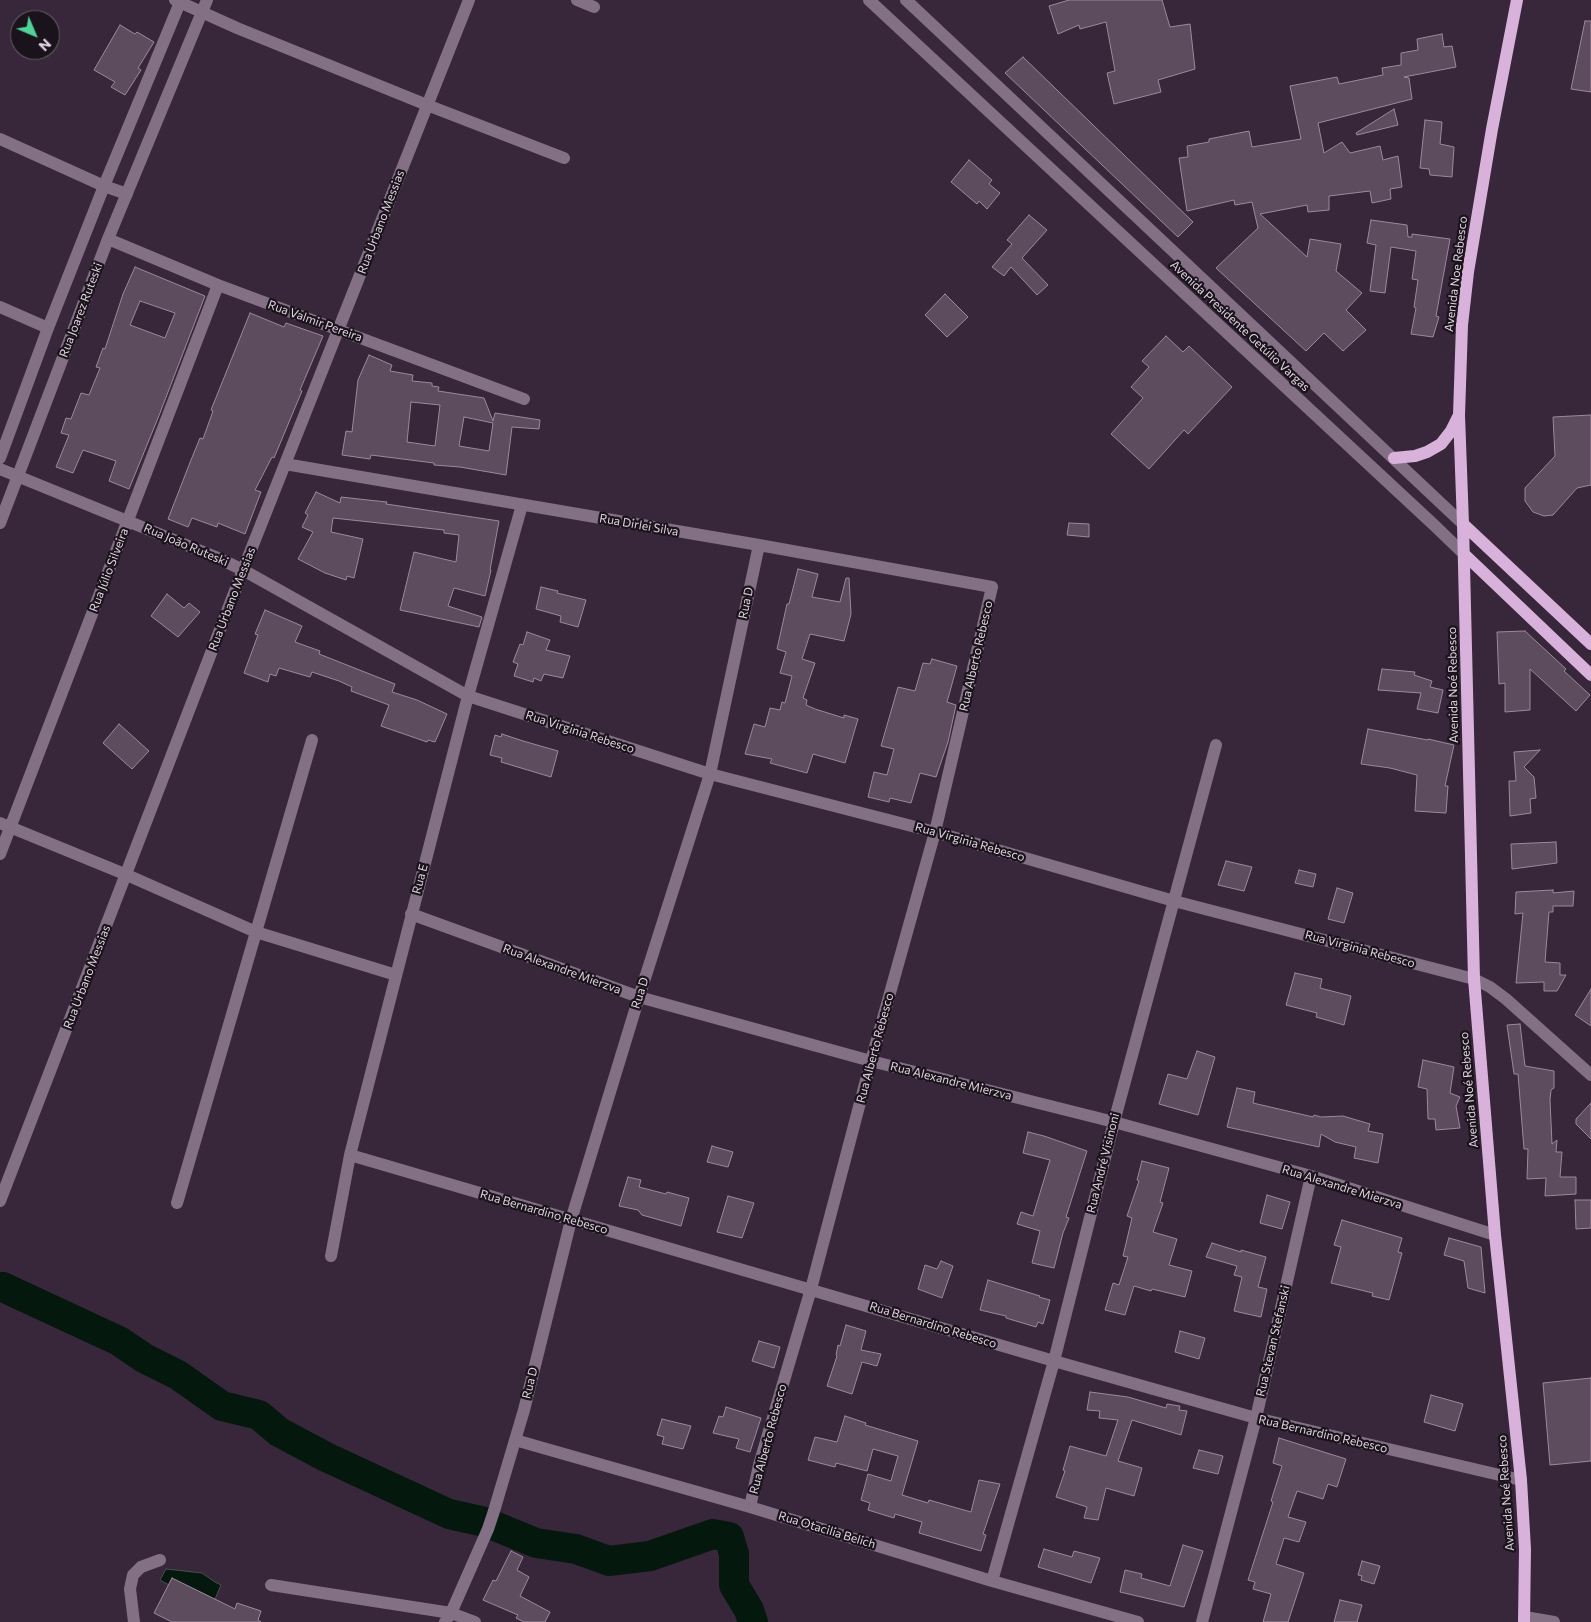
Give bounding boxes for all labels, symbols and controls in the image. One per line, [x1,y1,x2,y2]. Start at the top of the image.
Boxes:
north arrow [10,10,60,60]
text: N [36,36,55,55]
street label: Rua Urbano Messias [355,168,407,276]
street label: Avenida Noe Rebesco [1442,215,1470,333]
street label: Avenida Presidente Getúlio Vargas [1167,258,1313,394]
street label: Rua Joarez Ruteski [56,261,106,359]
street label: Rua Valmir Pereira [266,297,364,345]
street label: Rua Dirlei Silva [598,511,680,539]
street label: Rua João Ruteski [142,521,230,569]
street label: Rua Júlio Silveira [86,526,132,614]
street label: Rua Urbano Messias [206,545,258,653]
street label: Rua D [736,586,756,620]
street label: Rua Alberto Rebesco [956,599,996,713]
street label: Avenida Noé Rebesco [1445,627,1461,743]
street label: Rua Virginia Rebesco [524,708,636,756]
street label: Rua Virginia Rebesco [913,819,1027,865]
street label: Rua E [409,862,431,896]
street label: Rua Urbano Messias [61,923,113,1031]
street label: Rua Virginia Rebesco [1303,927,1417,971]
street label: Rua Alexandre Mierzva [501,941,623,997]
street label: Rua D [628,976,652,1010]
street label: Rua Alberto Rebesco [853,992,897,1104]
street label: Avenida Noé Rebesco [1457,1031,1481,1149]
street label: Rua Alexandre Mierzva [889,1059,1013,1103]
street label: Rua André Visinoni [1084,1112,1122,1214]
street label: Rua Alexandre Mierzva [1280,1162,1404,1212]
street label: Rua Bernardino Rebesco [478,1187,610,1237]
street label: Rua Stevan Stefanski [1253,1284,1293,1398]
street label: Rua Bernardino Rebesco [868,1299,998,1351]
street label: Rua D [519,1366,541,1400]
street label: Rua Alberto Rebesco [746,1383,790,1495]
street label: Rua Bernardino Rebesco [1257,1412,1389,1456]
street label: Avenida Noé Rebesco [1495,1434,1517,1552]
street label: Rua Otacilia Belich [777,1508,877,1552]

